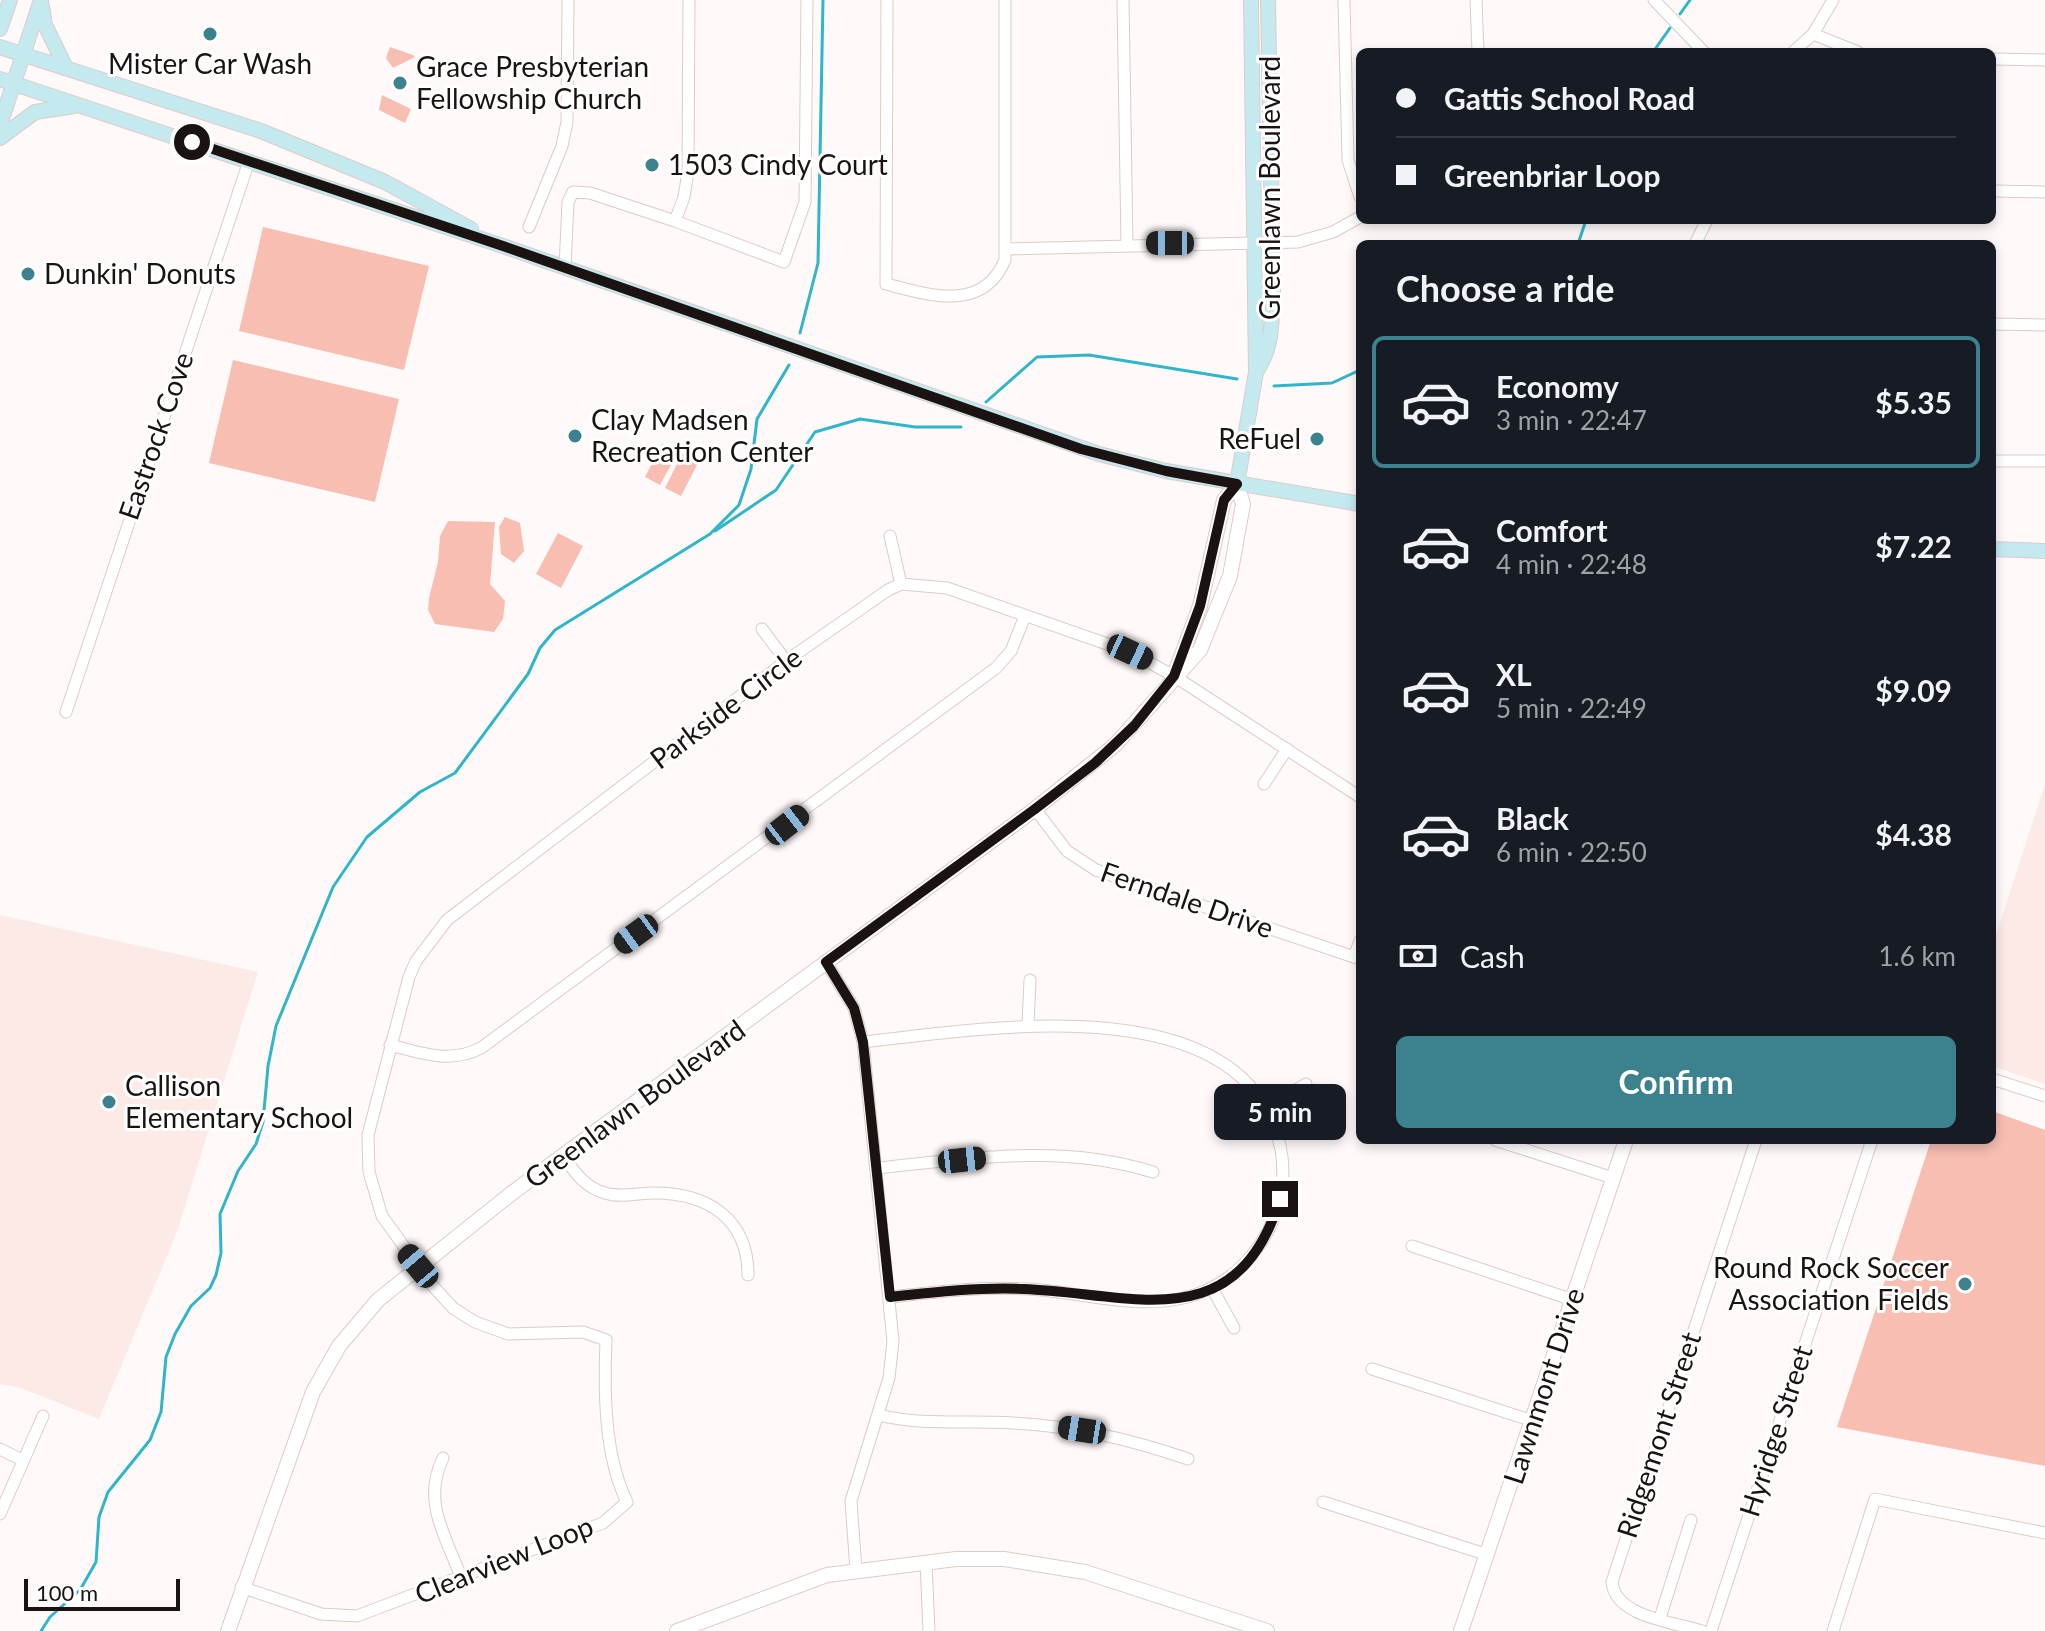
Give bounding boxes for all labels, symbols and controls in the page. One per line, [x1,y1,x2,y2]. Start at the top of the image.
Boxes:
marker: Mister Car Wash [201,25,219,43]
place label: Mister Car Wash [108,46,312,80]
place label: Grace Presbyterian Fellowship Church [416,49,649,115]
street label: Greenlawn Boulevard [1252,56,1286,320]
marker: Grace Presbyterian Fellowship Church [391,74,409,92]
text: Gattis School Road [1444,80,1695,116]
route start [174,124,210,160]
place label: 1503 Cindy Court [668,147,888,181]
marker: 1503 Cindy Court [643,156,661,174]
text: Greenbriar Loop [1444,157,1661,193]
car [1146,231,1194,255]
place label: Dunkin' Donuts [44,256,236,290]
marker: Dunkin' Donuts [19,265,37,283]
text: Choose a ride [1396,266,1615,310]
street label: Eastrock Cove [110,347,200,524]
icon: car [1400,366,1472,438]
text: Economy [1496,368,1619,404]
text: $5.35 [1875,384,1952,420]
place label: Clay Madsen Recreation Center [591,402,813,468]
text: 3 min · 22:47 [1496,404,1647,436]
place label: ReFuel [1218,421,1301,455]
marker: Clay Madsen Recreation Center [566,427,584,445]
marker: ReFuel [1308,430,1326,448]
icon: car [1400,510,1472,582]
text: Comfort [1496,512,1608,548]
text: $7.22 [1875,528,1952,564]
text: 4 min · 22:48 [1496,548,1647,580]
car [1103,631,1157,673]
street label: Parkside Circle [643,639,808,775]
icon: car [1400,654,1472,726]
text: XL [1496,656,1532,692]
text: $9.09 [1875,672,1952,708]
text: 5 min · 22:49 [1496,692,1647,724]
icon: car [1400,798,1472,870]
text: Black [1496,800,1569,836]
car [761,801,813,849]
text: $4.38 [1875,816,1952,852]
text: 6 min · 22:50 [1496,836,1647,868]
street label: Ferndale Drive [1097,854,1278,944]
car [610,910,662,958]
icon: cash [1396,934,1440,978]
text: Cash [1460,938,1525,974]
text: 1.6 km [1878,940,1956,972]
street label: Greenlawn Boulevard [518,1012,751,1195]
button: Confirm [1396,1036,1956,1128]
place label: Callison Elementary School [125,1068,353,1134]
callout: 5 min [1214,1083,1346,1139]
marker: Callison Elementary School [100,1093,118,1111]
text: 5 min [1248,1096,1312,1128]
car [937,1146,987,1174]
route end [1262,1181,1298,1217]
car [393,1240,443,1292]
place label: Round Rock Soccer Association Fields [1713,1250,1949,1316]
marker: Round Rock Soccer Association Fields [1956,1275,1974,1293]
street label: Lawnmont Drive [1495,1283,1591,1488]
street label: Ridgemont Street [1609,1328,1707,1542]
street label: Hyridge Street [1731,1341,1819,1521]
car [1056,1414,1108,1446]
street label: Clearview Loop [409,1508,598,1610]
scale bar [24,1575,180,1611]
text: 100 m [36,1579,98,1606]

